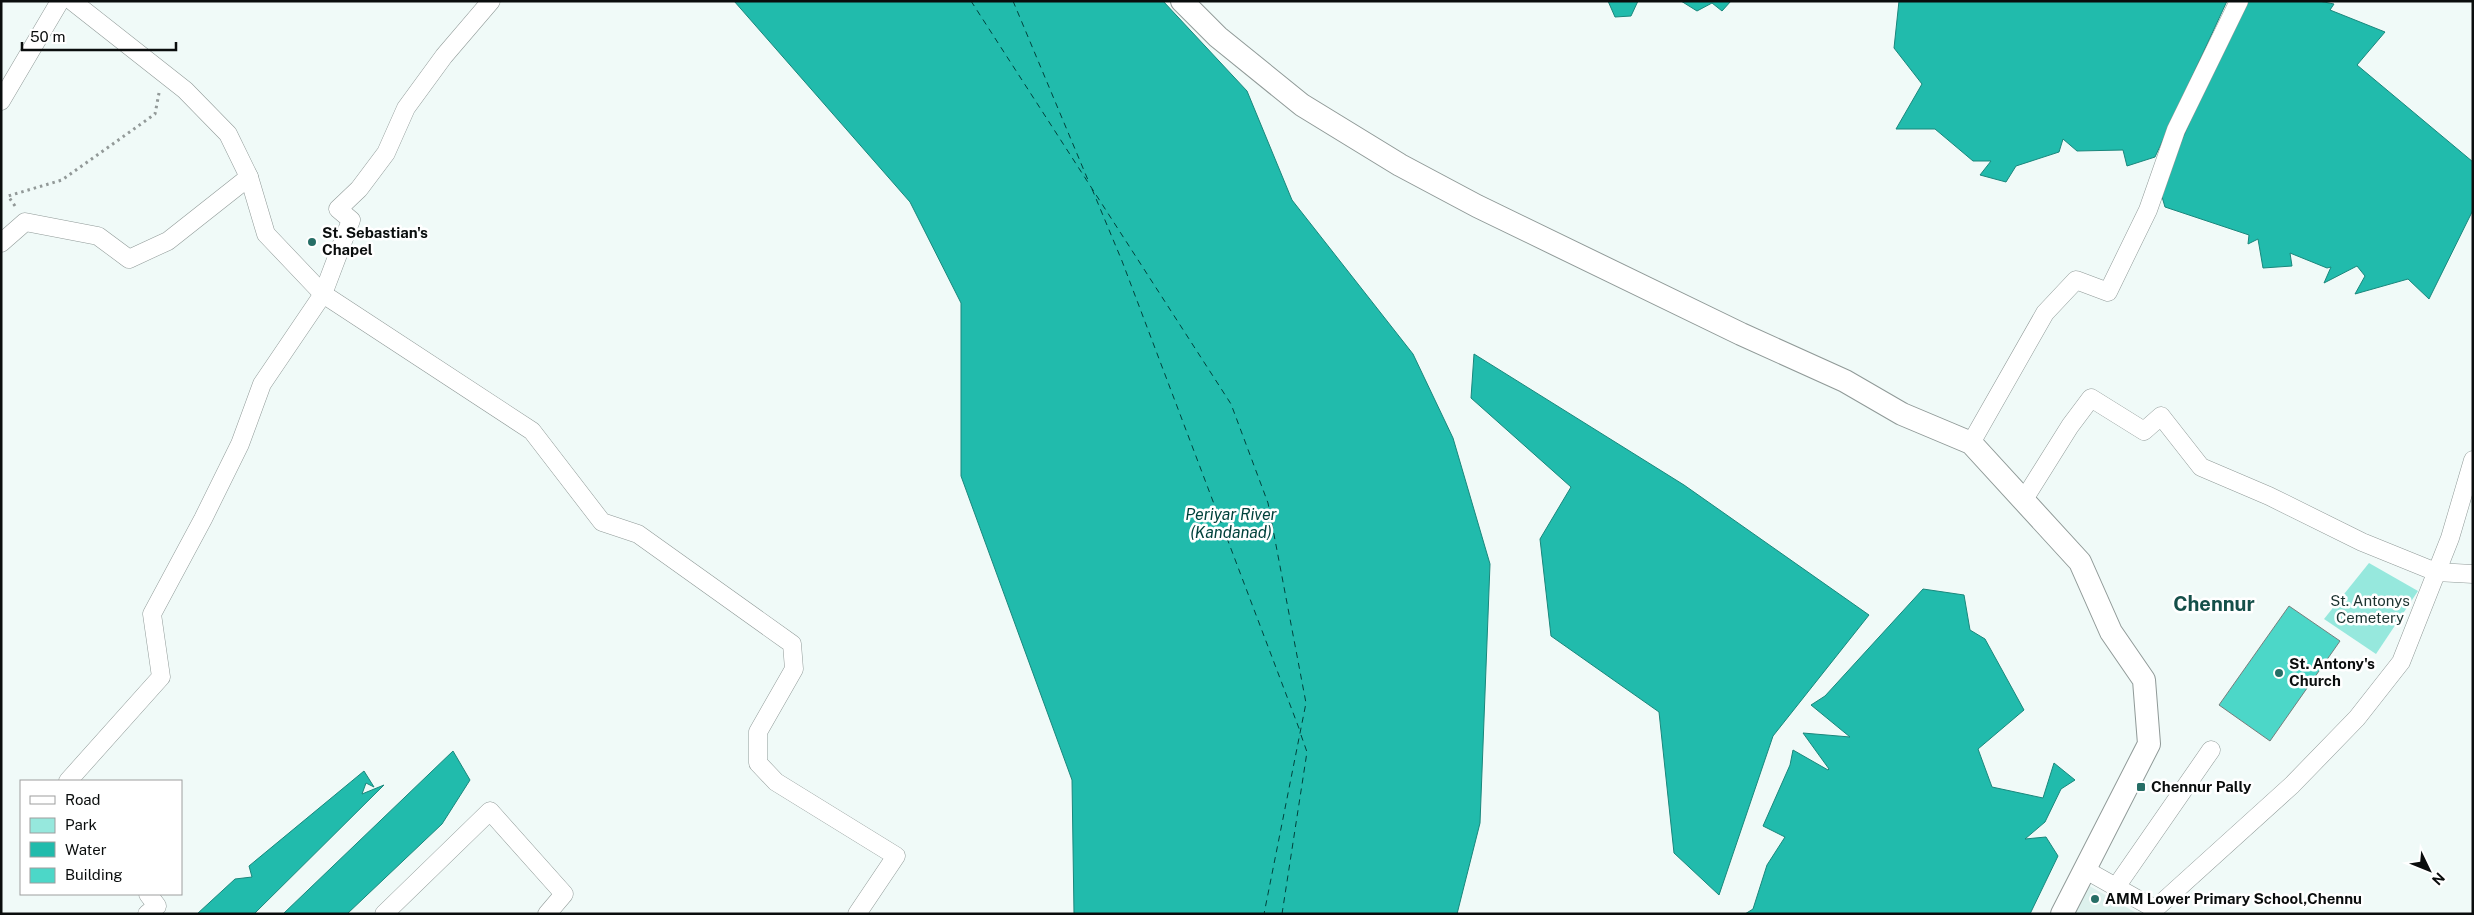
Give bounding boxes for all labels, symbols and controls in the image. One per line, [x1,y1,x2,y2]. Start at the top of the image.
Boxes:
scale bar [22,20,176,52]
text: 50 m [30,28,65,45]
place label: St. Sebastian's Chapel [322,224,428,258]
marker: St. Sebastian's Chapel [306,236,318,248]
water label: Periyar River (Kandanad) [1185,505,1278,542]
district label: Chennur [2173,592,2255,616]
park label: St. Antonys Cemetery [2330,592,2410,626]
place label: St. Antony's Church [2289,655,2375,689]
marker: St. Antony's Church [2273,667,2285,679]
place label: Chennur Pally [2151,778,2252,795]
legend [20,780,182,895]
marker: Chennur Pally [2135,781,2147,793]
text: Road [65,791,101,808]
text: Park [65,816,97,833]
text: Water [65,841,107,858]
north arrow [2404,845,2454,895]
text: Building [65,866,123,883]
text: N [2429,869,2448,888]
place label: AMM Lower Primary School,Chennu [2105,890,2362,907]
marker: AMM Lower Primary School,Chennu [2089,893,2101,905]

